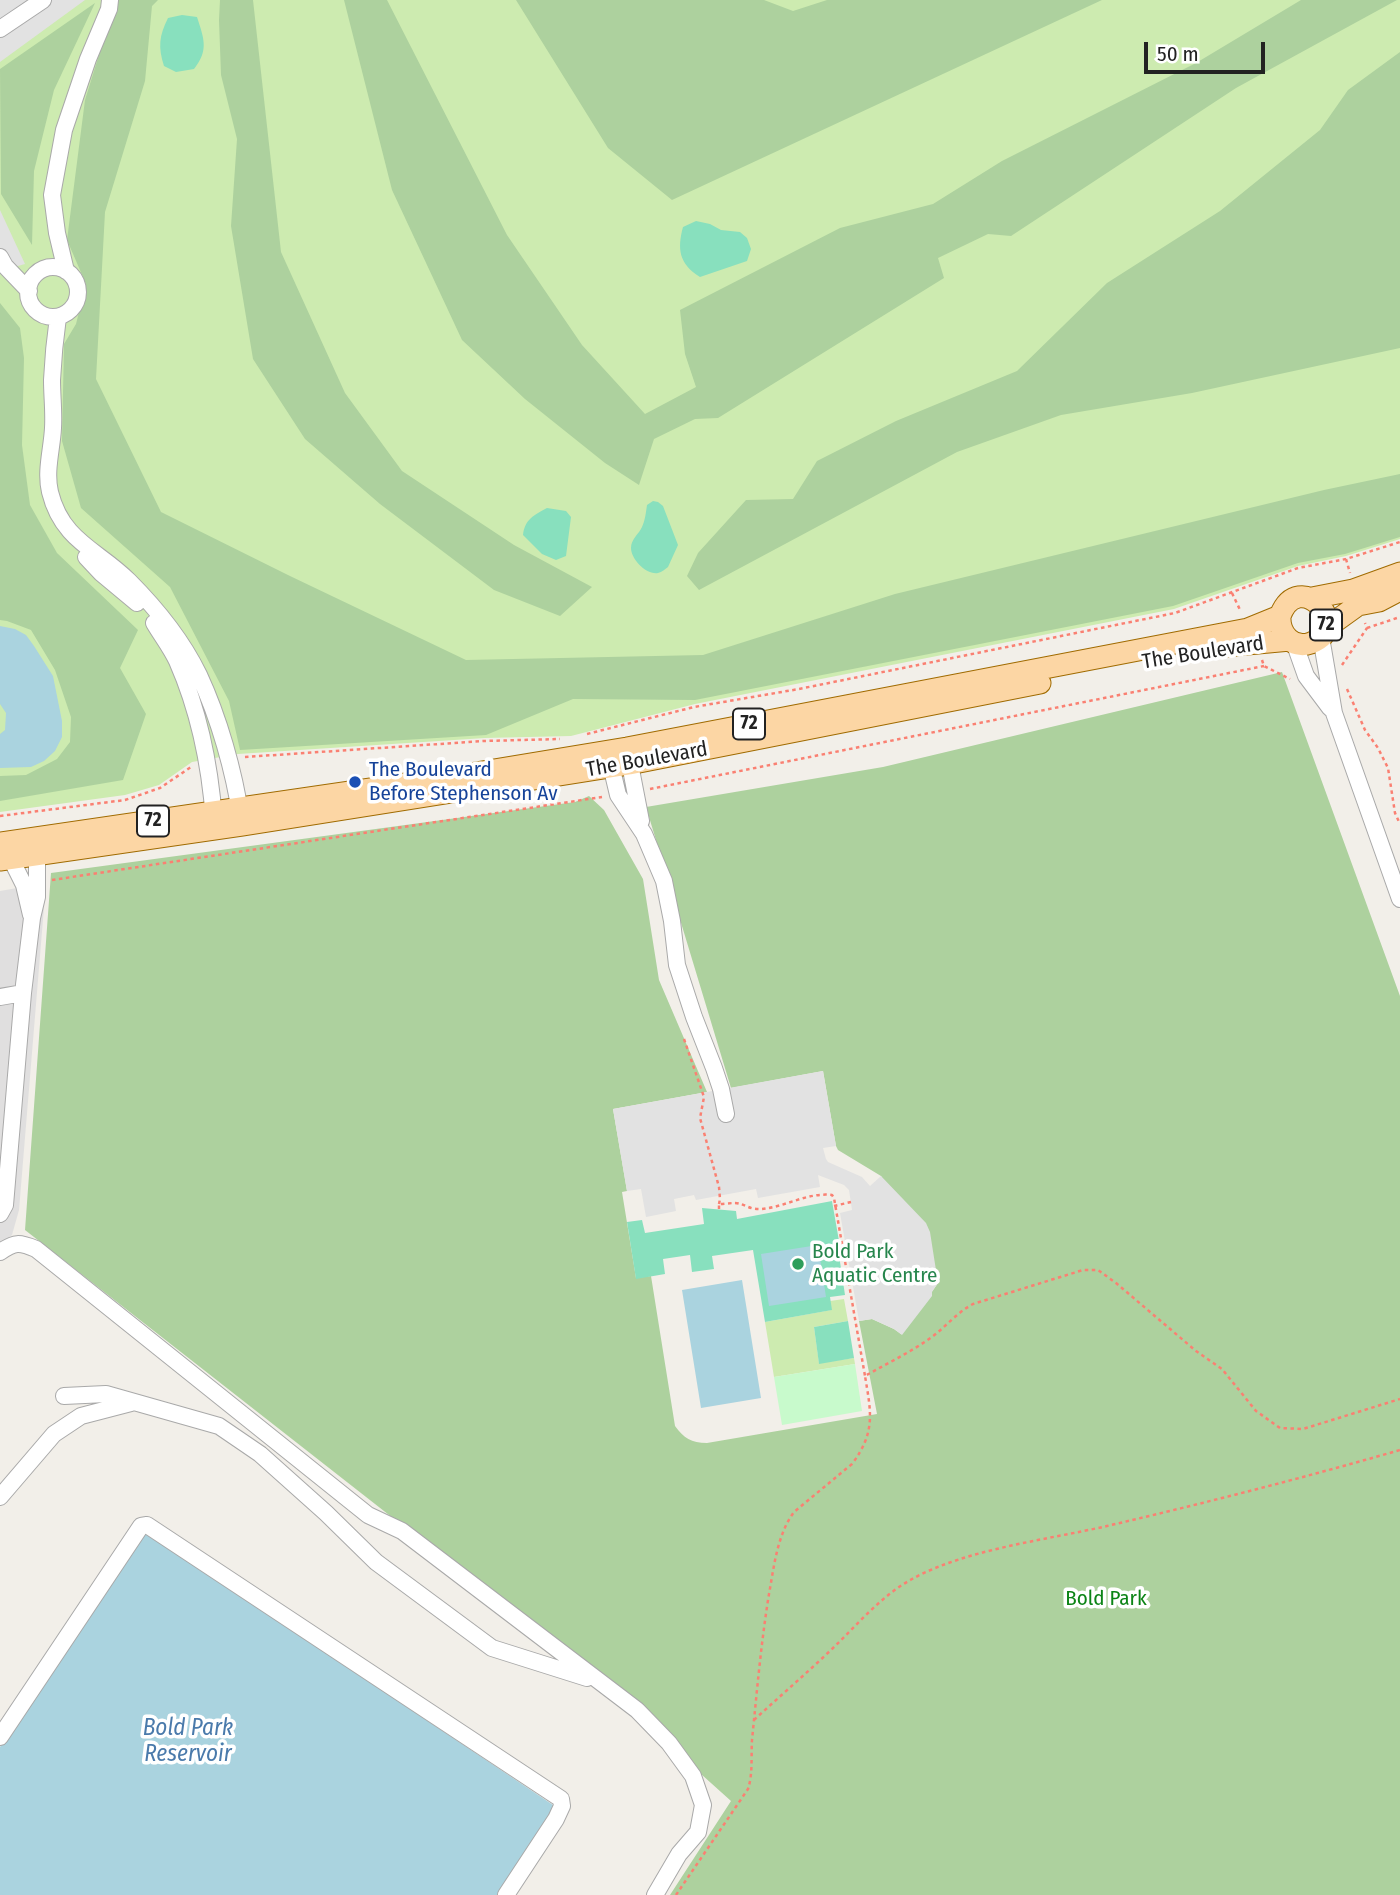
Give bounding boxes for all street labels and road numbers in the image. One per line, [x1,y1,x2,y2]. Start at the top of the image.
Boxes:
road number: 72 [1310,610,1342,640]
street label: The Boulevard [1140,631,1266,675]
road number: 72 [733,708,765,740]
street label: The Boulevard [584,737,710,783]
road number: 72 [137,806,169,836]

